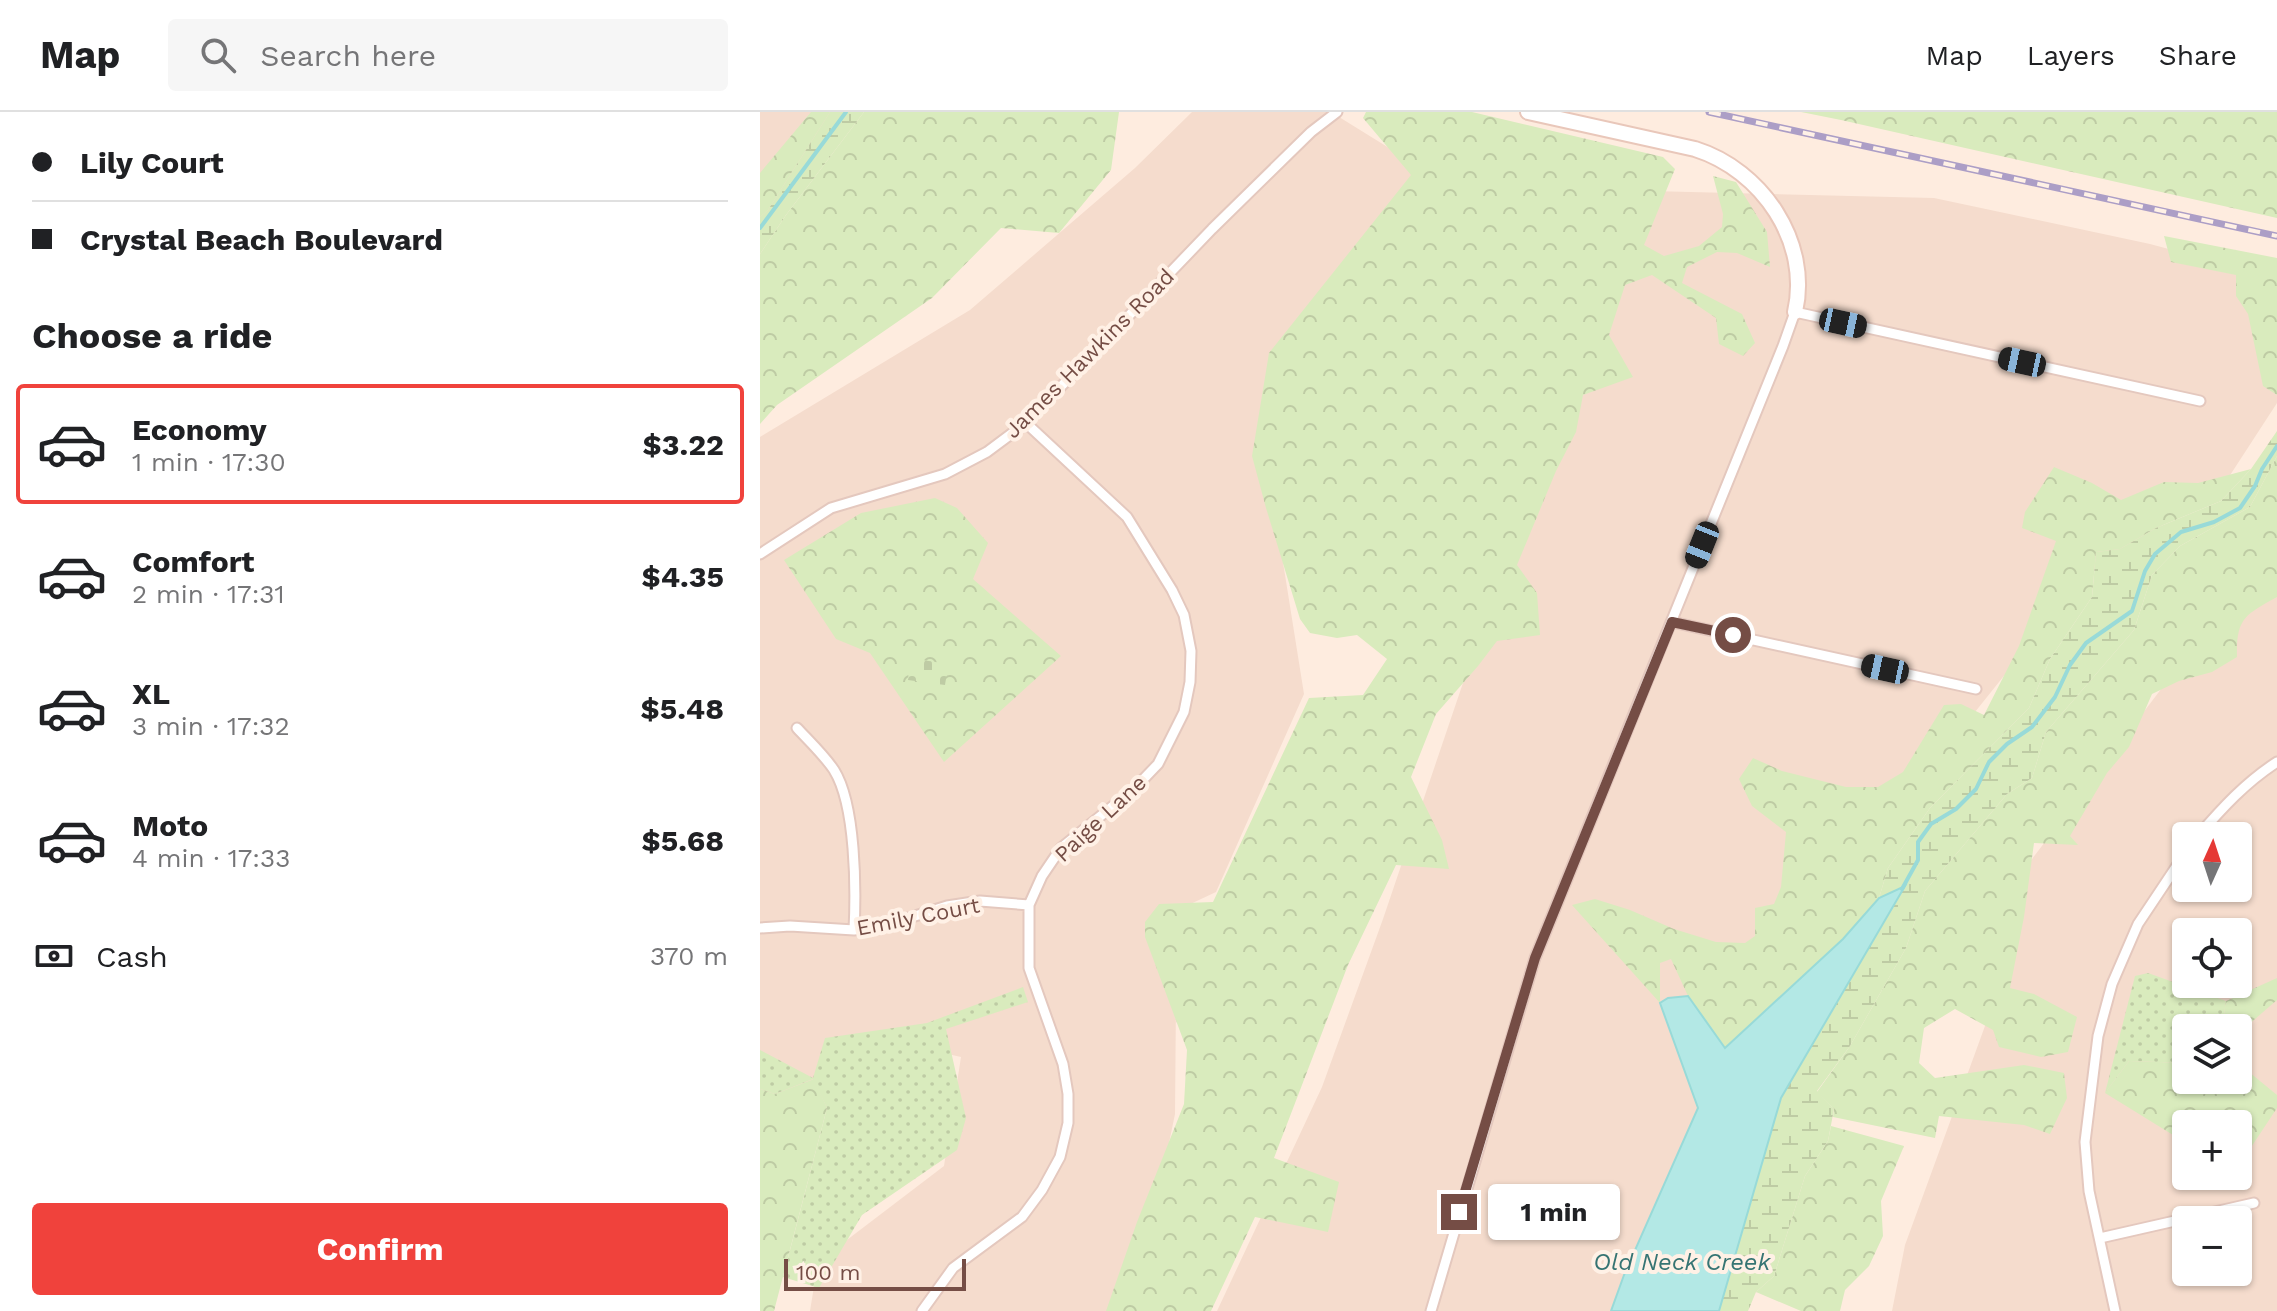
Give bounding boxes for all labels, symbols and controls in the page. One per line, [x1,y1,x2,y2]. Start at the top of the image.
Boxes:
search box [168,19,728,91]
text: Map [40,33,120,77]
icon: search [196,33,240,77]
text: Search here [260,38,436,73]
text: Map [1926,39,1983,72]
text: Layers [2027,39,2115,72]
text: Share [2159,39,2237,72]
text: Lily Court [80,145,224,180]
text: Crystal Beach Boulevard [80,222,443,257]
street label: James Hawkins Road [1000,264,1179,443]
car [1817,306,1869,340]
text: Choose a ride [32,315,272,357]
car [1996,345,2048,379]
icon: car [36,408,108,480]
text: Economy [132,412,267,447]
text: $3.22 [643,427,724,462]
text: 1 min · 17:30 [132,447,286,477]
car [1682,518,1722,572]
icon: car [36,540,108,612]
text: Comfort [132,544,254,579]
text: $4.35 [642,559,724,594]
text: 2 min · 17:31 [132,579,285,609]
route start [1715,617,1751,653]
car [1859,652,1911,686]
icon: car [36,672,108,744]
text: XL [132,676,170,711]
text: $5.48 [641,691,724,726]
text: 3 min · 17:32 [132,711,290,741]
street label: Paige Lane [1050,770,1151,867]
icon: car [36,804,108,876]
text: Moto [132,808,208,843]
north arrow [2172,822,2252,902]
map controls [2172,822,2252,1286]
text: $5.68 [641,823,724,858]
text: 4 min · 17:33 [132,843,290,873]
street label: Emily Court [854,892,982,941]
button: locate [2172,918,2252,998]
icon: cash [32,934,76,978]
text: Cash [96,939,168,974]
text: 370 m [650,941,728,971]
button: layers [2172,1014,2252,1094]
button: + [2172,1110,2252,1190]
callout: 1 min [1487,1184,1619,1240]
route end [1441,1194,1477,1230]
text: 1 min [1521,1197,1587,1227]
button: Confirm [32,1203,728,1295]
button: − [2172,1206,2252,1286]
water label: Old Neck Creek [1593,1248,1772,1276]
scale bar [784,1255,966,1291]
text: 100 m [796,1260,860,1285]

